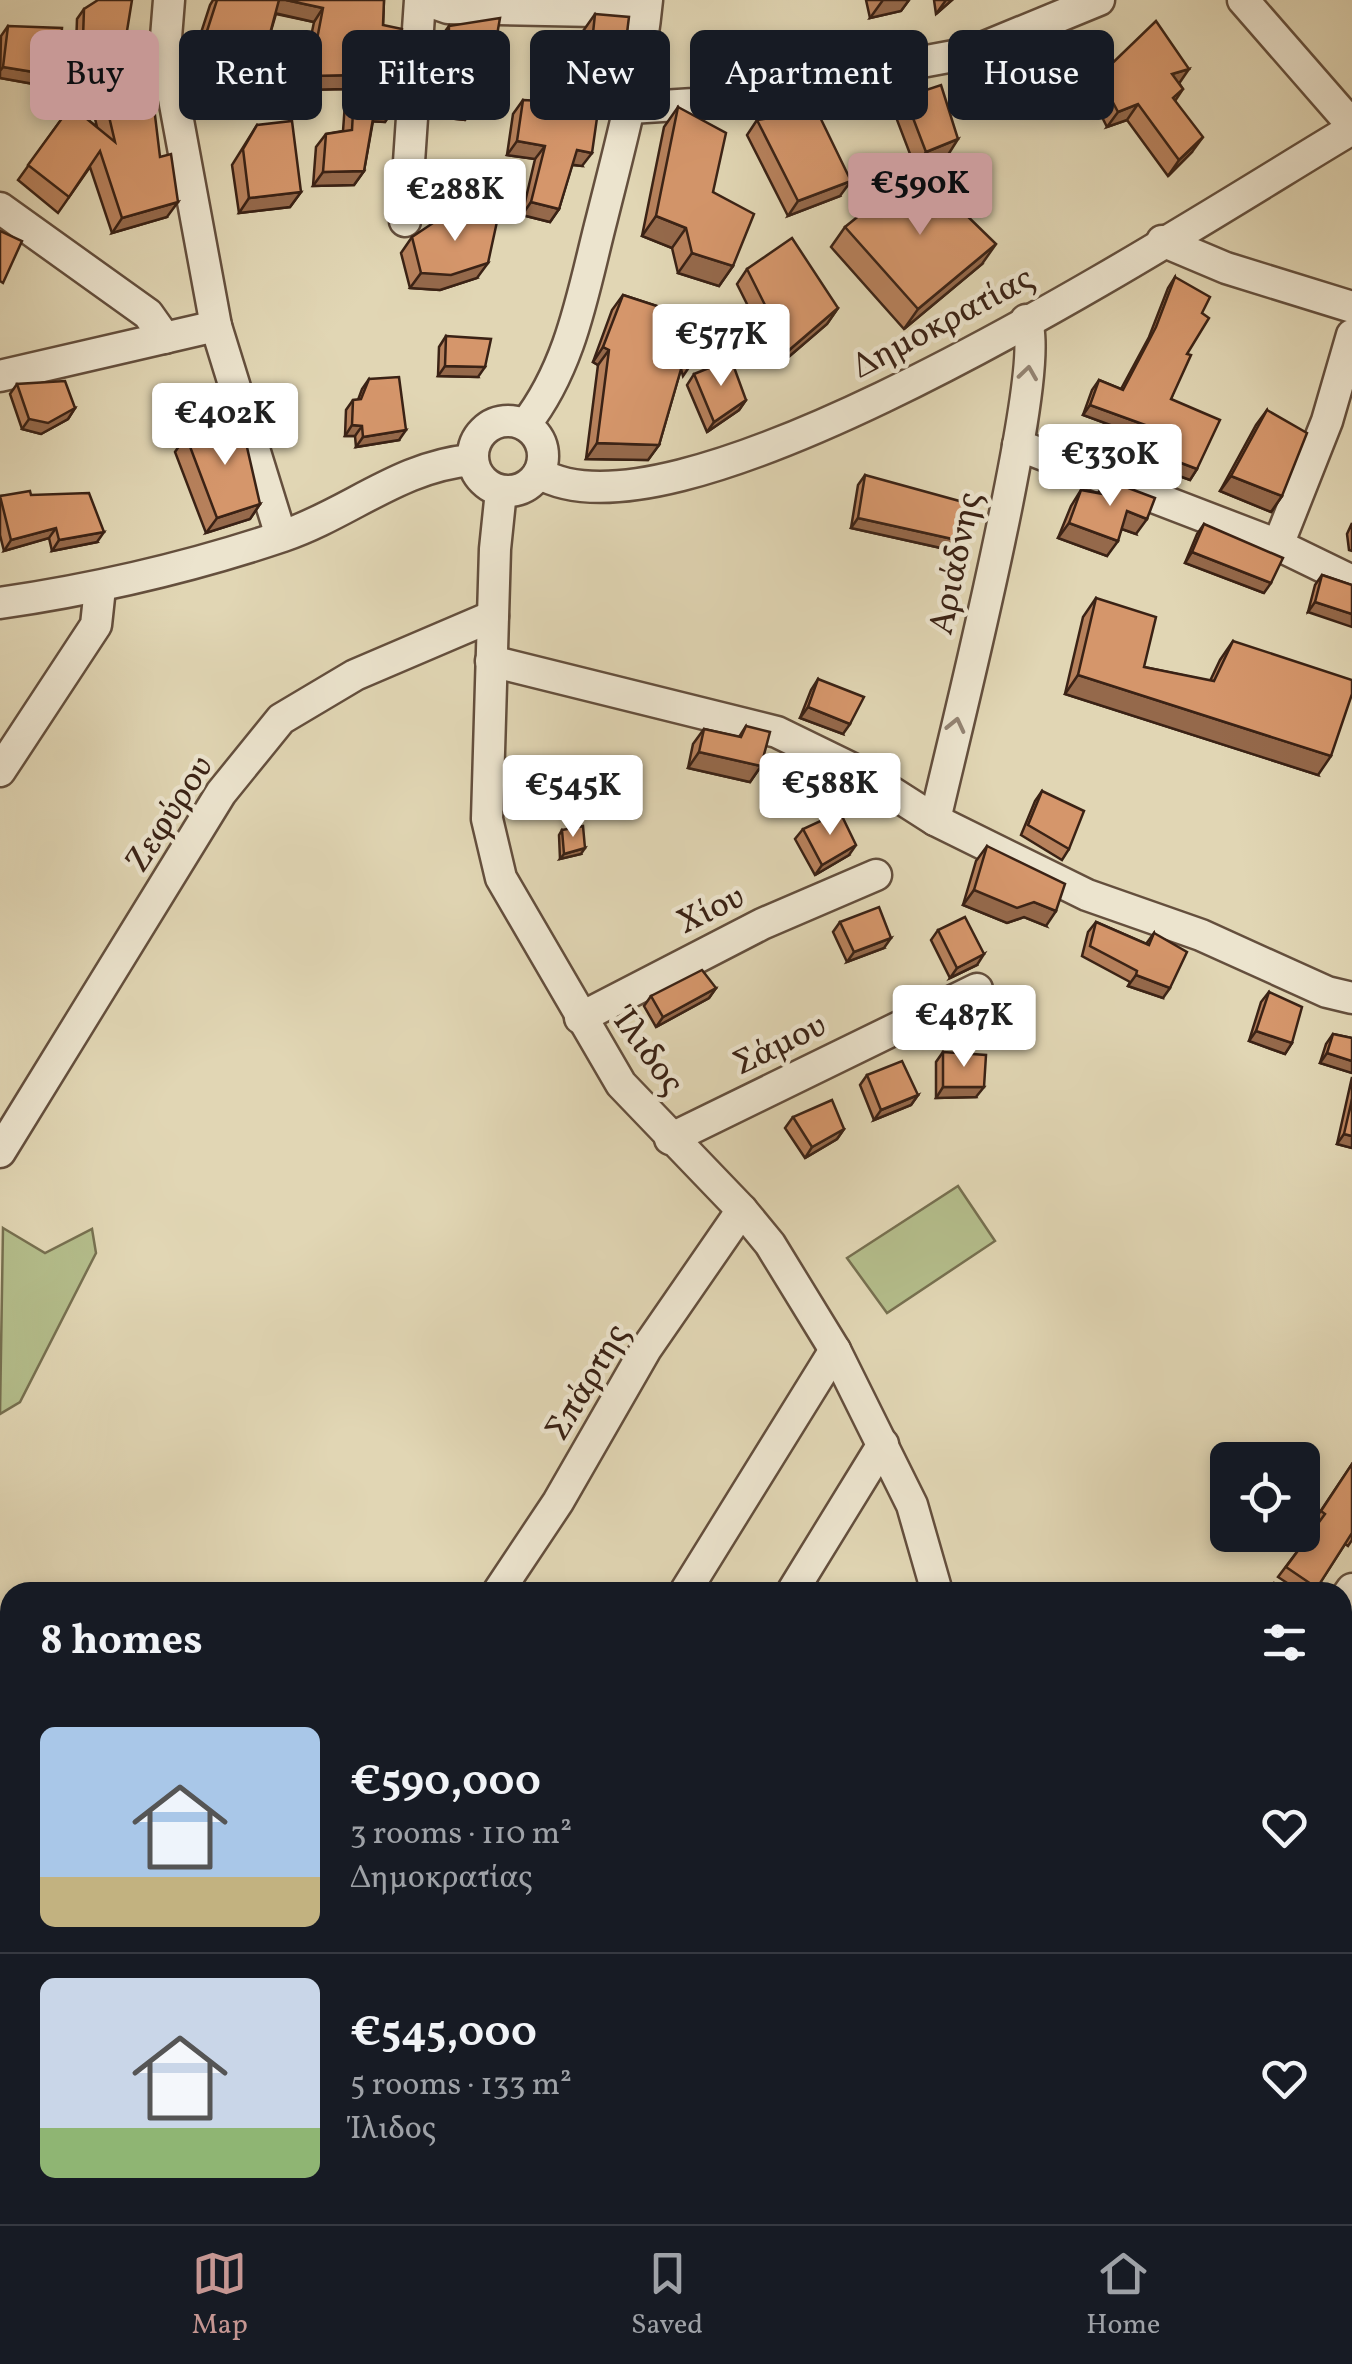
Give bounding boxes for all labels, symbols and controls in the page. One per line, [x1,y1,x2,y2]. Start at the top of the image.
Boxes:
chip: Buy [30,30,159,120]
chip: Rent [179,30,322,120]
chip: Filters [342,30,510,120]
chip: New [530,30,670,120]
chip: Apartment [690,30,928,120]
chip: House [948,30,1114,120]
pin: €590K [850,153,990,238]
pin: €288K [385,159,525,244]
text: €590K [870,163,970,207]
text: €288K [406,169,504,213]
street label: Δημοκρατίας [844,256,1043,392]
pin: €577K [651,304,791,389]
text: €577K [675,314,767,358]
one-way arrow [1017,364,1038,381]
pin: €402K [155,383,295,468]
text: €402K [174,393,276,437]
pin: €330K [1040,424,1180,509]
text: €330K [1061,434,1159,478]
street label: Αριάδνης [918,488,995,639]
one-way arrow [945,717,966,734]
street label: Ζεφύρου [115,747,226,883]
pin: €588K [760,753,900,838]
pin: €545K [503,755,643,840]
text: €588K [781,763,879,807]
text: €545K [525,765,621,809]
street label: Χίου [670,874,753,947]
pin: €487K [894,985,1034,1070]
text: €487K [915,995,1013,1039]
street label: Ίλιδος [598,997,695,1105]
street label: Σάμου [726,1003,835,1089]
street label: Σπάρτης [535,1315,642,1450]
map controls [1210,1442,1320,1552]
button: locate [1210,1442,1320,1552]
text: 8 homes [40,1613,203,1672]
icon: filters [1257,1615,1312,1670]
text: €590,000 [350,1754,541,1813]
icon: home [120,1767,240,1887]
icon: heart [1257,1800,1312,1855]
text: 3 rooms · 110 m² [350,1813,572,1857]
text: Δημοκρατίας [350,1857,533,1901]
text: €545,000 [350,2005,537,2064]
icon: home [120,2018,240,2138]
icon: heart [1257,2051,1312,2106]
text: 5 rooms · 133 m² [350,2064,572,2108]
text: Ίλιδος [350,2108,436,2152]
tab: Map [192,2246,248,2345]
tab: Saved [631,2246,703,2345]
tab: Home [1086,2246,1160,2345]

